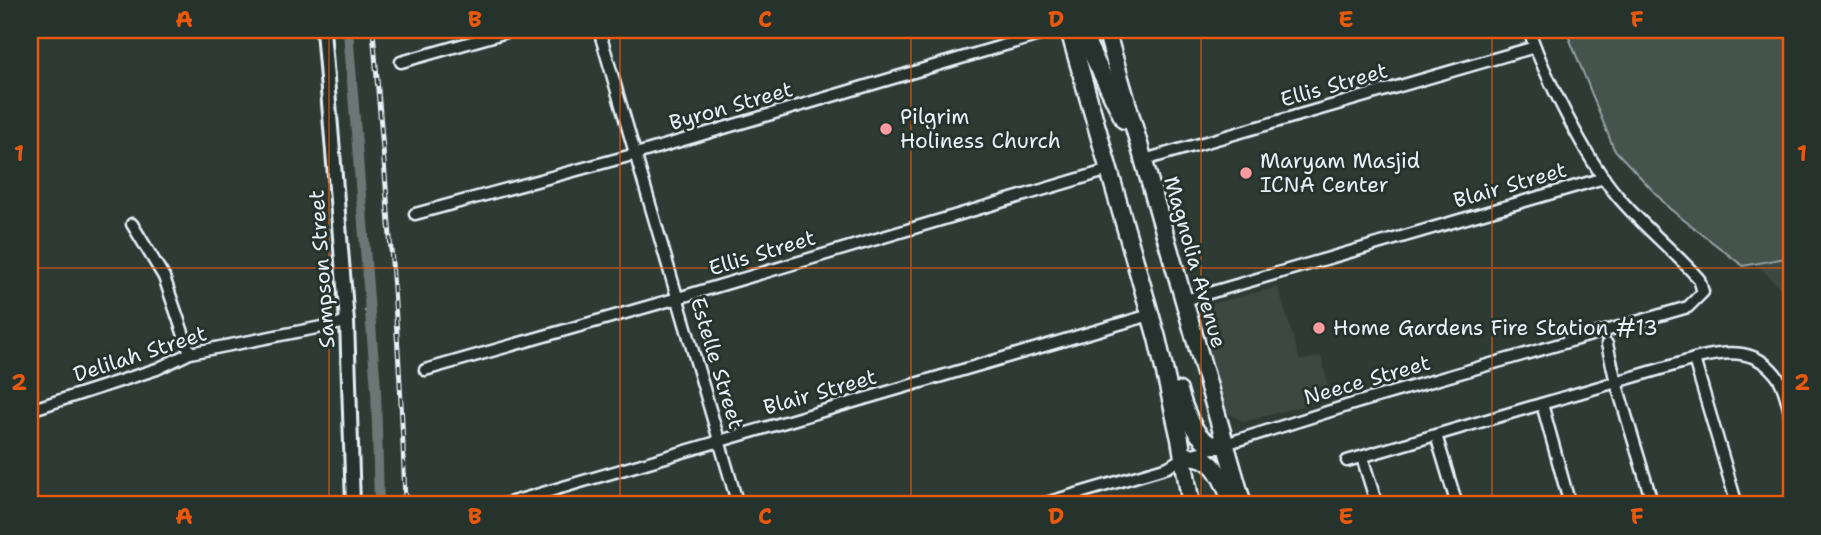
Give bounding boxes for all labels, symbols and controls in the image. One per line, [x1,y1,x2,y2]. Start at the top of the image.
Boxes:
text: A [175,4,193,34]
text: B [468,4,482,34]
text: C [758,4,772,34]
text: D [1048,4,1064,34]
text: E [1338,4,1354,34]
text: F [1630,4,1644,34]
street label: Ellis Street [1277,56,1391,114]
street label: Byron Street [666,75,796,137]
place label: Pilgrim Holiness Church [900,103,1061,155]
marker: Pilgrim Holiness Church [878,121,894,137]
text: 1 [14,138,24,168]
text: 1 [1797,138,1807,168]
place label: Maryam Masjid ICNA Center [1260,147,1420,199]
street label: Blair Street [1450,155,1570,215]
marker: Maryam Masjid ICNA Center [1238,165,1254,181]
street label: Magnolia Avenue [1157,173,1233,351]
street label: Sampson Street [303,189,341,349]
street label: Ellis Street [705,224,819,282]
street label: Estelle Street [684,294,750,432]
place label: Home Gardens Fire Station #13 [1333,314,1658,342]
street label: Delilah Street [70,319,210,389]
marker: Home Gardens Fire Station #13 [1311,320,1327,336]
street label: Neece Street [1301,349,1433,411]
street label: Blair Street [760,362,880,422]
text: 2 [11,367,27,397]
text: 2 [1794,367,1810,397]
text: A [175,501,193,531]
text: B [468,501,482,531]
text: C [758,501,772,531]
text: D [1048,501,1064,531]
text: E [1338,501,1354,531]
text: F [1630,501,1644,531]

